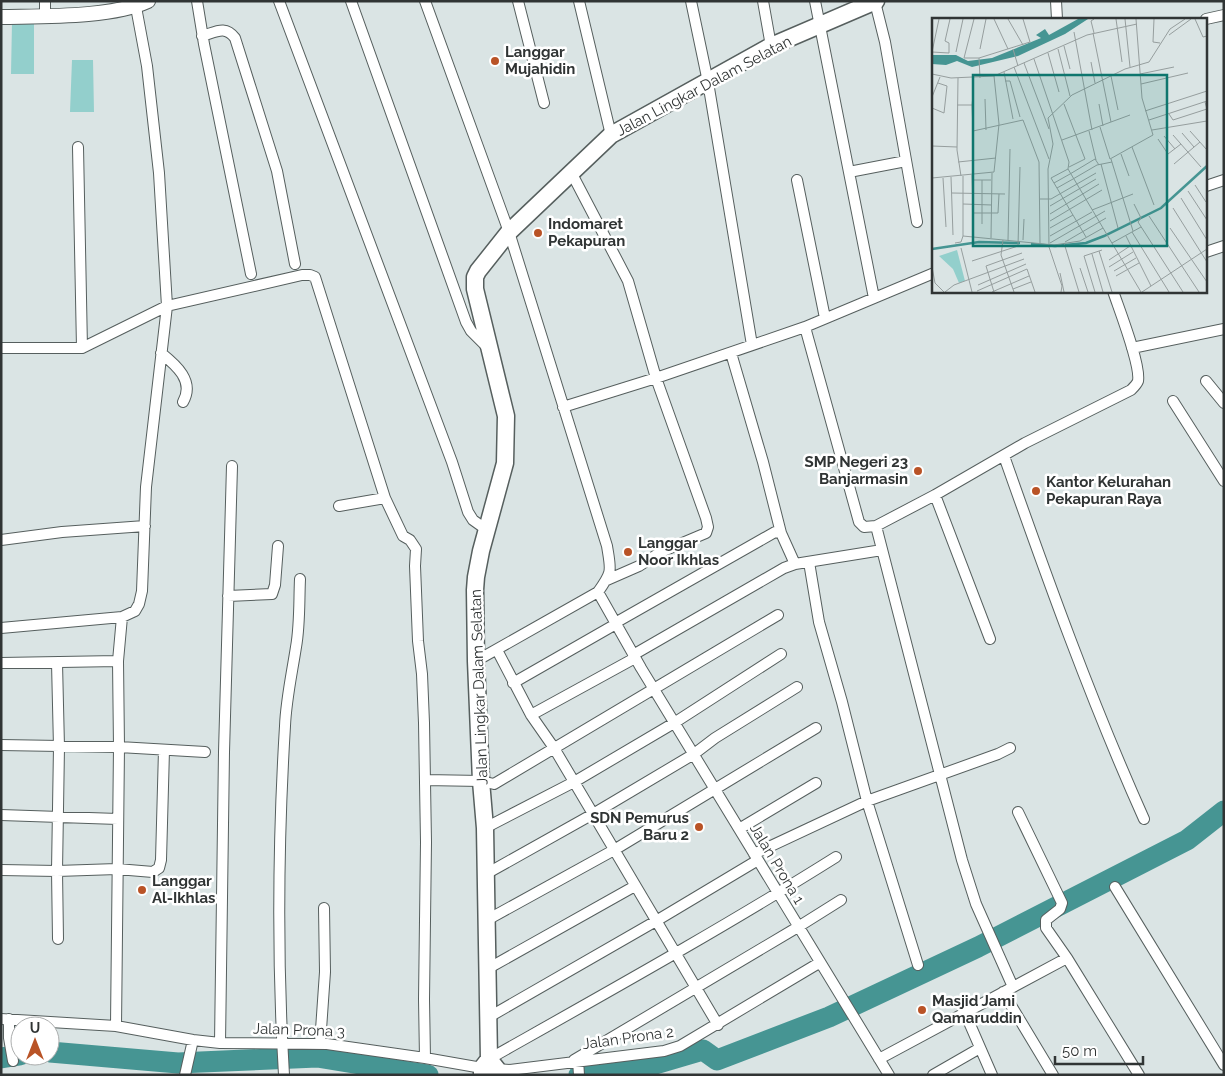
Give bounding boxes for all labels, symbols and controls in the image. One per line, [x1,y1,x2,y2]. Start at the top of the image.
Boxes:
inset map [932,18,1208,292]
street label: Jalan Lingkar Dalam Selatan [613,32,795,140]
place label: Langgar Mujahidin [505,43,575,78]
marker: Langgar Mujahidin [489,55,501,67]
place label: Indomaret Pekapuran [548,215,625,250]
marker: Indomaret Pekapuran [532,227,544,239]
place label: SMP Negeri 23 Banjarmasin [804,453,908,488]
marker: SMP Negeri 23 Banjarmasin [912,465,924,477]
place label: Kantor Kelurahan Pekapuran Raya [1046,473,1171,508]
marker: Kantor Kelurahan Pekapuran Raya [1030,485,1042,497]
place label: Langgar Noor Ikhlas [638,534,719,569]
marker: Langgar Noor Ikhlas [622,546,634,558]
street label: Jalan Lingkar Dalam Selatan [467,589,491,785]
place label: SDN Pemurus Baru 2 [590,809,689,844]
marker: SDN Pemurus Baru 2 [693,821,705,833]
street label: Jalan Prona 1 [746,821,808,908]
place label: Langgar Al-Ikhlas [152,872,215,907]
marker: Langgar Al-Ikhlas [136,884,148,896]
place label: Masjid Jami Qamaruddin [932,992,1022,1027]
marker: Masjid Jami Qamaruddin [916,1004,928,1016]
north arrow [10,1016,60,1066]
street label: Jalan Prona 3 [253,1019,345,1041]
text: U [30,1020,40,1036]
street label: Jalan Prona 2 [581,1023,675,1053]
scale bar [1055,1034,1142,1066]
text: 50 m [1062,1042,1097,1060]

